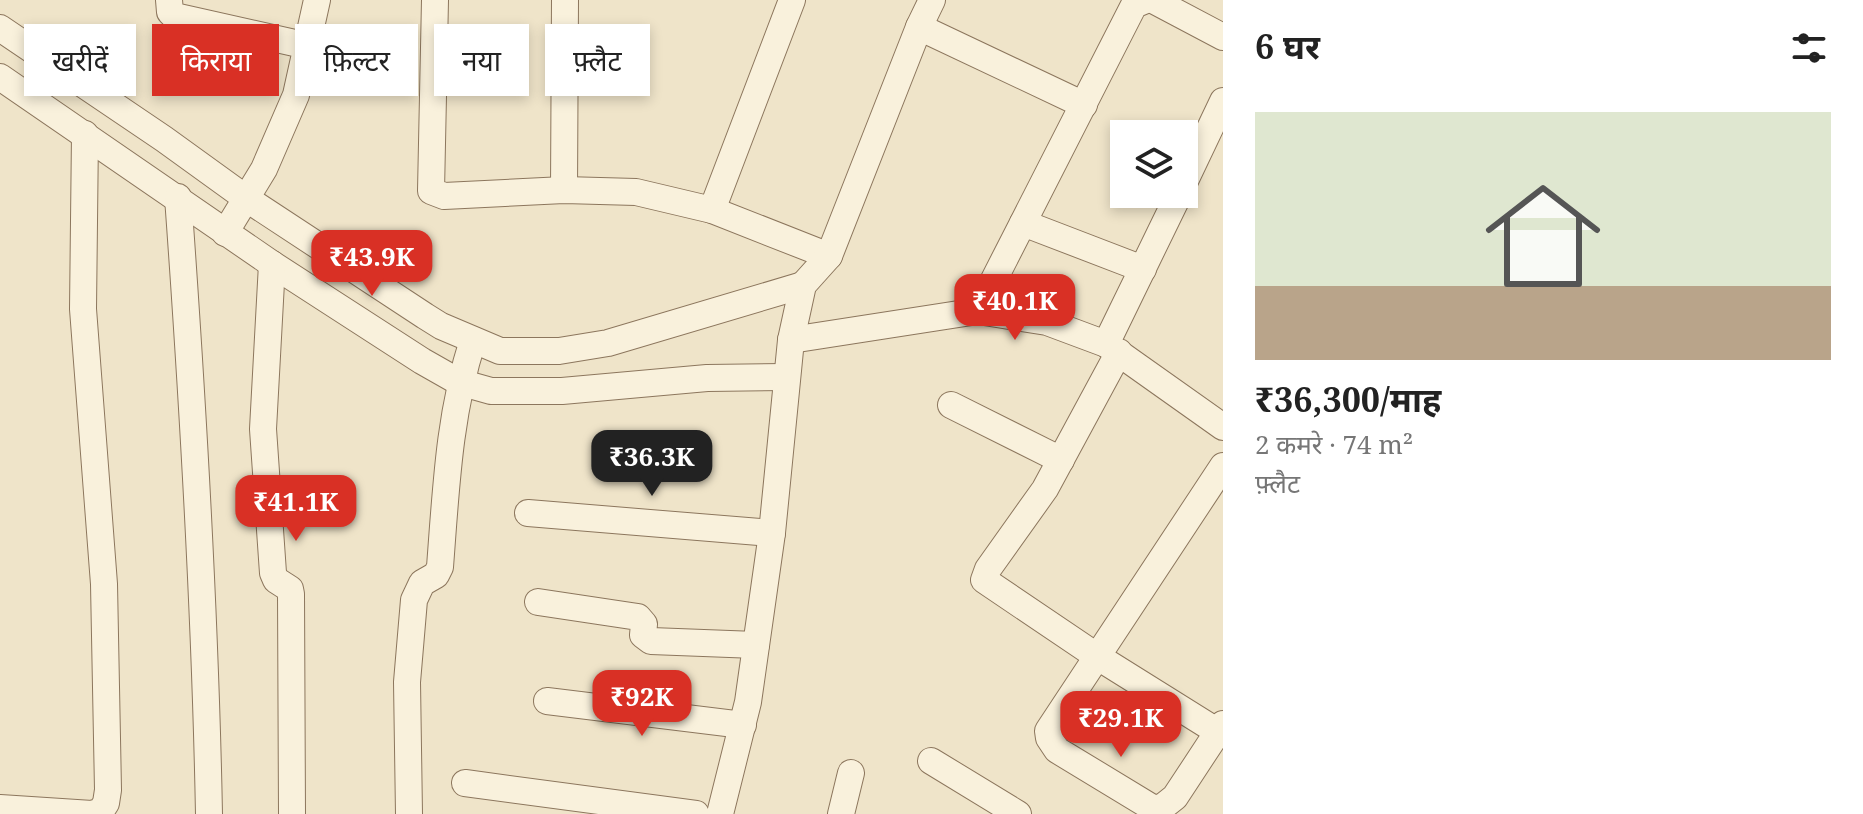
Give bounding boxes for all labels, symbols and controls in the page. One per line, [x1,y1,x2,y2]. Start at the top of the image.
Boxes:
text: 6 घर [1255,23,1320,69]
chip: खरीदें [24,24,136,96]
chip: किराया [152,24,279,96]
chip: फ़िल्टर [295,24,418,96]
chip: नया [434,24,529,96]
chip: फ़्लैट [545,24,650,96]
icon: filters [1787,26,1831,70]
map controls [1110,120,1198,208]
button: layers [1110,120,1198,208]
icon: home [1471,164,1615,308]
pin: ₹43.9K [307,230,437,298]
text: ₹43.9K [329,238,415,274]
pin: ₹40.1K [950,274,1080,342]
text: ₹40.1K [972,282,1058,318]
text: ₹36,300/माह [1255,376,1441,422]
text: 2 कमरे · 74 m² [1255,426,1413,462]
pin: ₹36.3K [587,430,717,498]
text: ₹36.3K [609,438,695,474]
text: फ़्लैट [1255,465,1300,501]
pin: ₹41.1K [231,475,361,543]
text: ₹41.1K [253,483,339,519]
pin: ₹92K [595,670,689,738]
text: ₹92K [611,678,674,714]
pin: ₹29.1K [1056,691,1186,759]
text: ₹29.1K [1078,699,1164,735]

